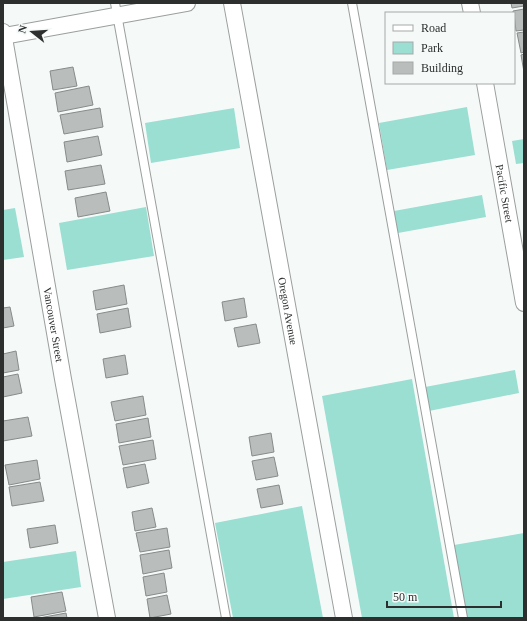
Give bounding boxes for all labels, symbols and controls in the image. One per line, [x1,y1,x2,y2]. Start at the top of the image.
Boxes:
north arrow [12,12,52,52]
legend [385,12,515,84]
text: Road [421,21,446,35]
text: N [16,23,29,35]
text: Park [421,41,443,55]
text: Building [421,61,463,75]
street label: Pacific Street [493,163,516,223]
street label: Oregon Avenue [276,276,300,346]
street label: Vancouver Street [41,286,66,363]
scale bar [387,583,501,609]
text: 50 m [393,590,418,604]

